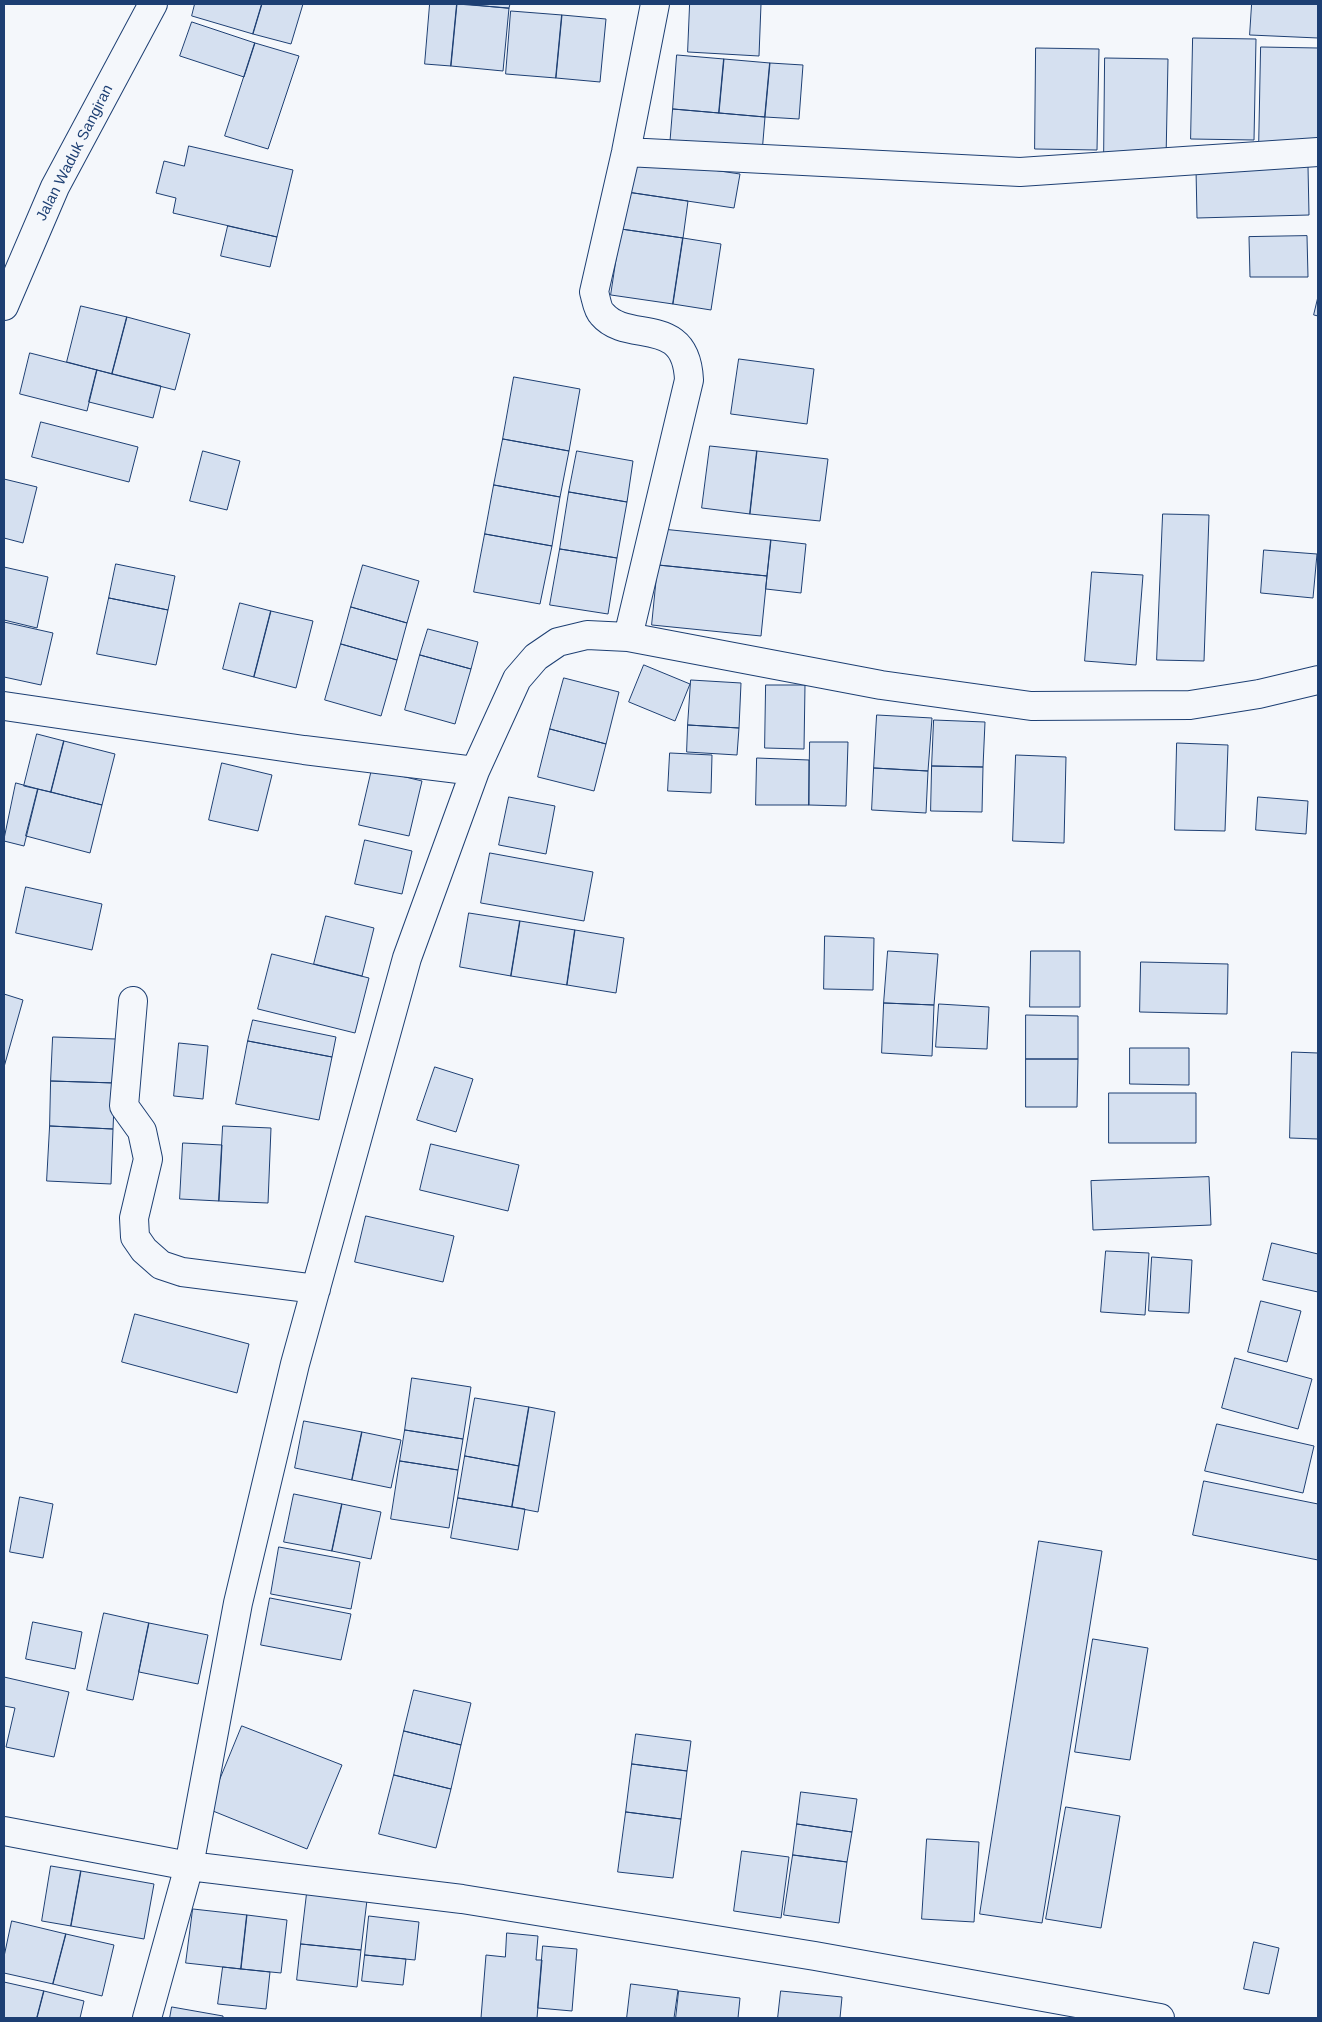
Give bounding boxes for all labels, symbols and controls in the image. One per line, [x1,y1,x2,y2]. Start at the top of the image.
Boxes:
street label: Jalan Waduk Sangiran [33,82,117,224]

